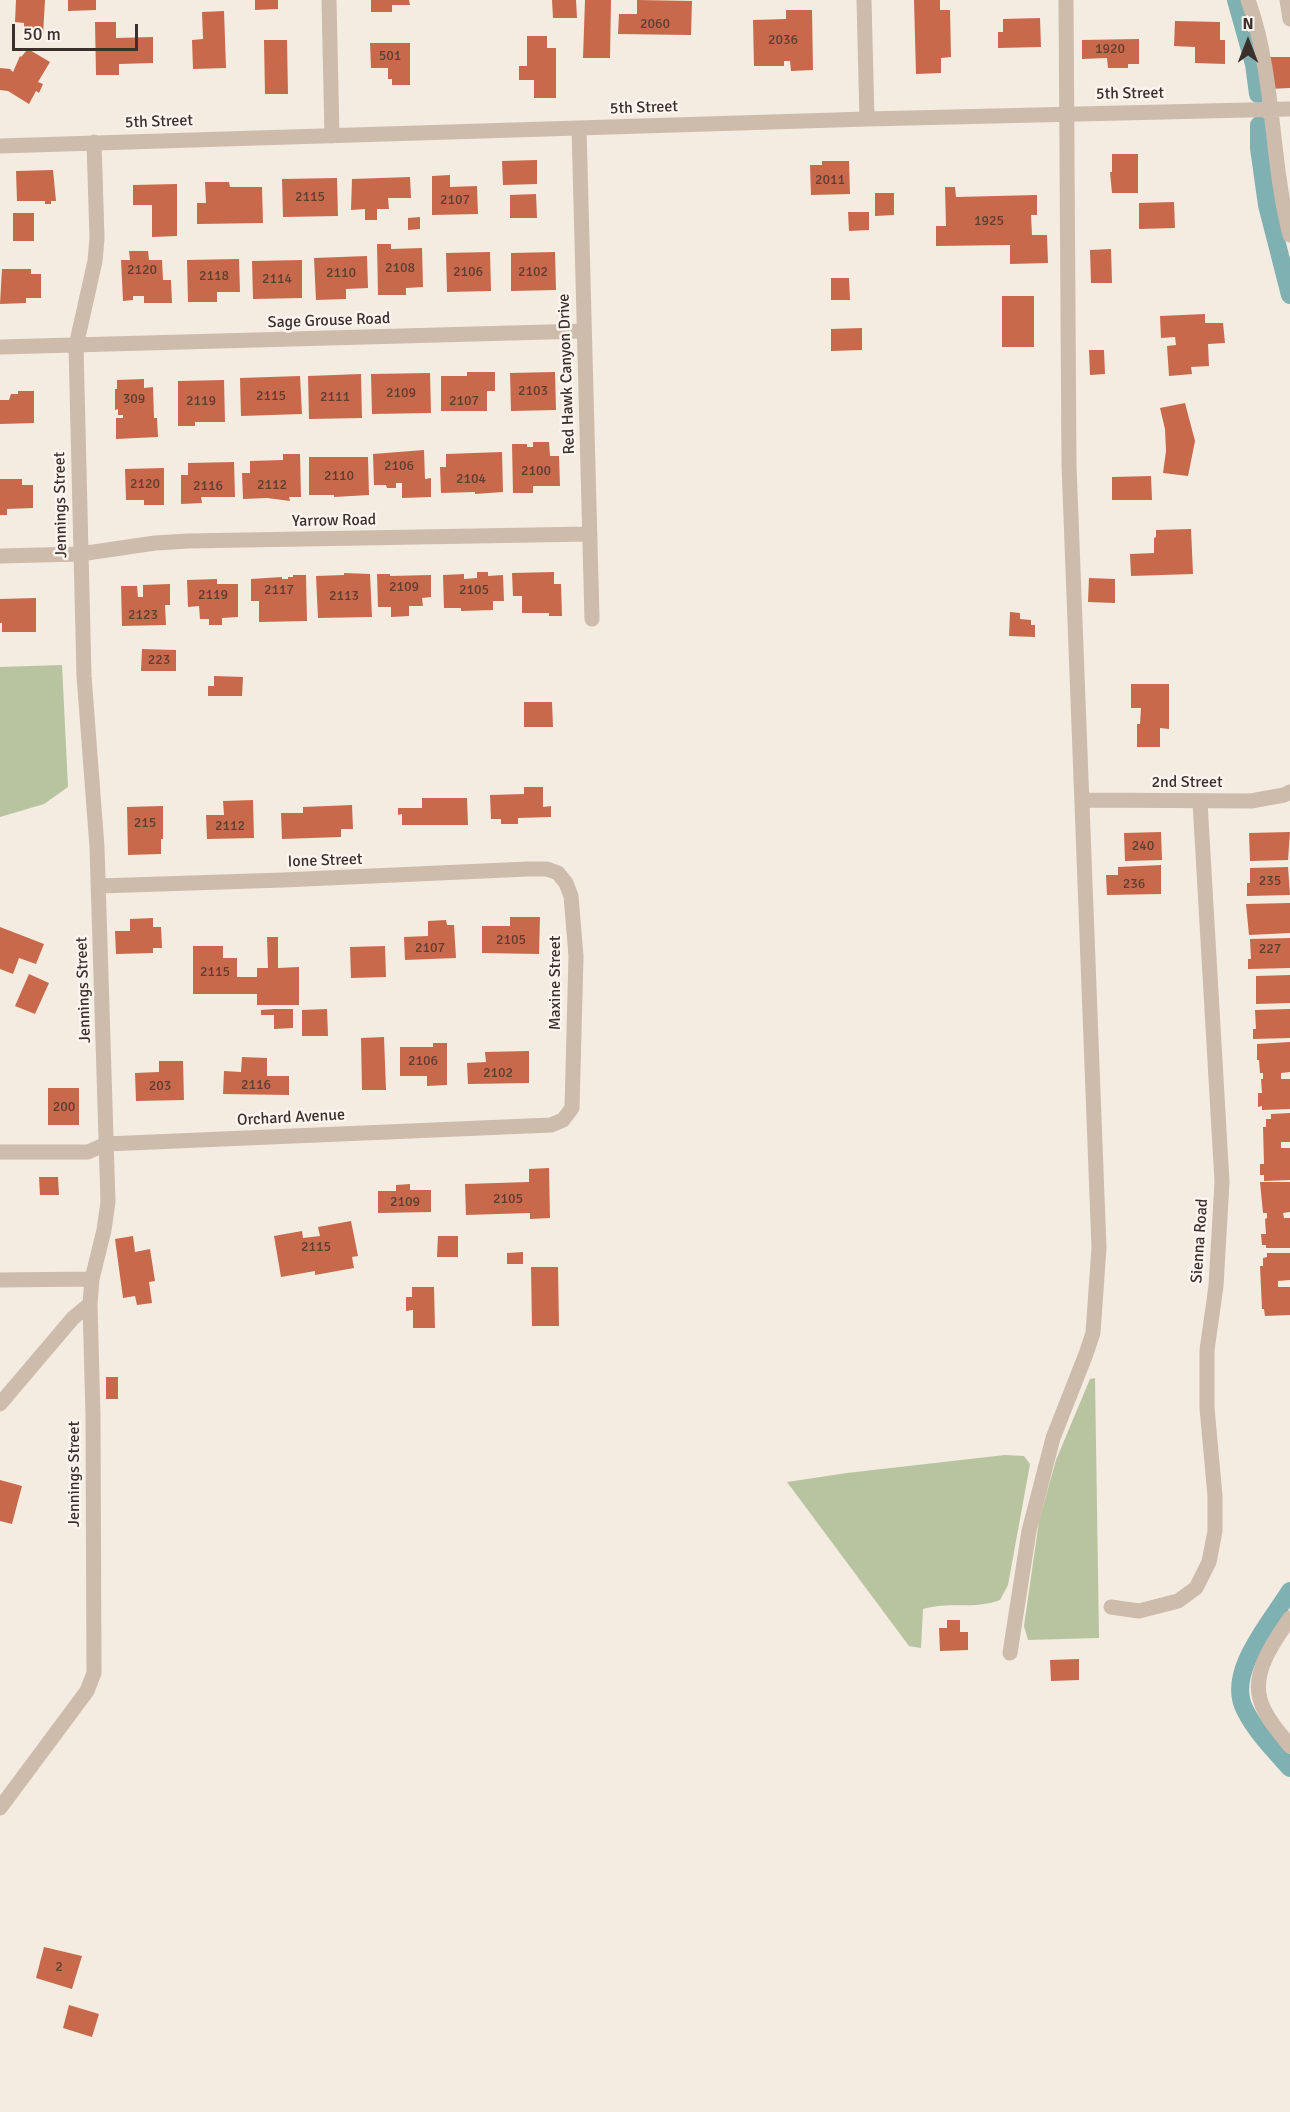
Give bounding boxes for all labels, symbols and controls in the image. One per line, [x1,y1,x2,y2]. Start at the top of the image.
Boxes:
scale bar [15,12,141,50]
north arrow [1218,12,1278,72]
text: N [1242,14,1254,34]
house number: 2060 [640,16,670,32]
text: 50 m [23,23,61,45]
house number: 2036 [768,32,798,48]
house number: 1920 [1095,41,1125,57]
house number: 501 [379,48,401,64]
street label: 5th Street [1096,84,1164,104]
street label: 5th Street [610,97,678,119]
street label: 5th Street [125,111,193,133]
house number: 2011 [815,172,845,188]
house number: 2115 [295,189,325,205]
house number: 2107 [440,192,470,208]
house number: 1925 [974,213,1004,229]
house number: 2108 [385,260,415,276]
house number: 2120 [127,262,157,278]
house number: 2106 [453,264,483,280]
house number: 2102 [518,264,548,280]
house number: 2110 [326,265,356,281]
house number: 2118 [199,268,229,284]
house number: 2114 [262,271,292,287]
street label: Red Hawk Canyon Drive [555,293,579,455]
street label: Sage Grouse Road [267,309,391,333]
house number: 2103 [518,383,548,399]
house number: 2109 [386,385,416,401]
house number: 2115 [256,388,286,404]
house number: 2111 [320,389,350,405]
house number: 309 [123,391,145,407]
house number: 2119 [186,393,216,409]
house number: 2107 [449,393,479,409]
street label: Jennings Street [50,452,72,558]
house number: 2106 [384,458,414,474]
house number: 2100 [521,463,551,479]
house number: 2110 [324,468,354,484]
house number: 2104 [456,471,486,487]
house number: 2120 [130,476,160,492]
house number: 2112 [257,477,287,493]
house number: 2116 [193,478,223,494]
street label: Yarrow Road [292,511,376,531]
house number: 2109 [389,579,419,595]
house number: 2117 [264,582,294,598]
house number: 2105 [459,582,489,598]
house number: 2119 [198,587,228,603]
house number: 2113 [329,588,359,604]
house number: 2123 [128,607,158,623]
house number: 223 [148,652,170,668]
street label: 2nd Street [1151,773,1223,793]
house number: 215 [134,815,156,831]
house number: 2112 [215,818,245,834]
house number: 240 [1132,838,1154,854]
street label: Ione Street [287,850,363,872]
house number: 235 [1259,873,1281,889]
house number: 236 [1123,876,1145,892]
house number: 2105 [496,932,526,948]
street label: Maxine Street [546,936,566,1030]
street label: Jennings Street [73,937,95,1043]
house number: 2107 [415,940,445,956]
house number: 227 [1259,941,1281,957]
house number: 2115 [200,964,230,980]
house number: 2106 [408,1053,438,1069]
house number: 2102 [483,1065,513,1081]
house number: 2116 [241,1077,271,1093]
house number: 203 [149,1078,171,1094]
house number: 200 [53,1099,75,1115]
street label: Orchard Avenue [236,1106,346,1130]
house number: 2105 [493,1191,523,1207]
house number: 2109 [390,1194,420,1210]
street label: Sienna Road [1187,1198,1213,1284]
house number: 2115 [301,1239,331,1255]
street label: Jennings Street [65,1421,85,1527]
house number: 2 [55,1959,63,1975]

